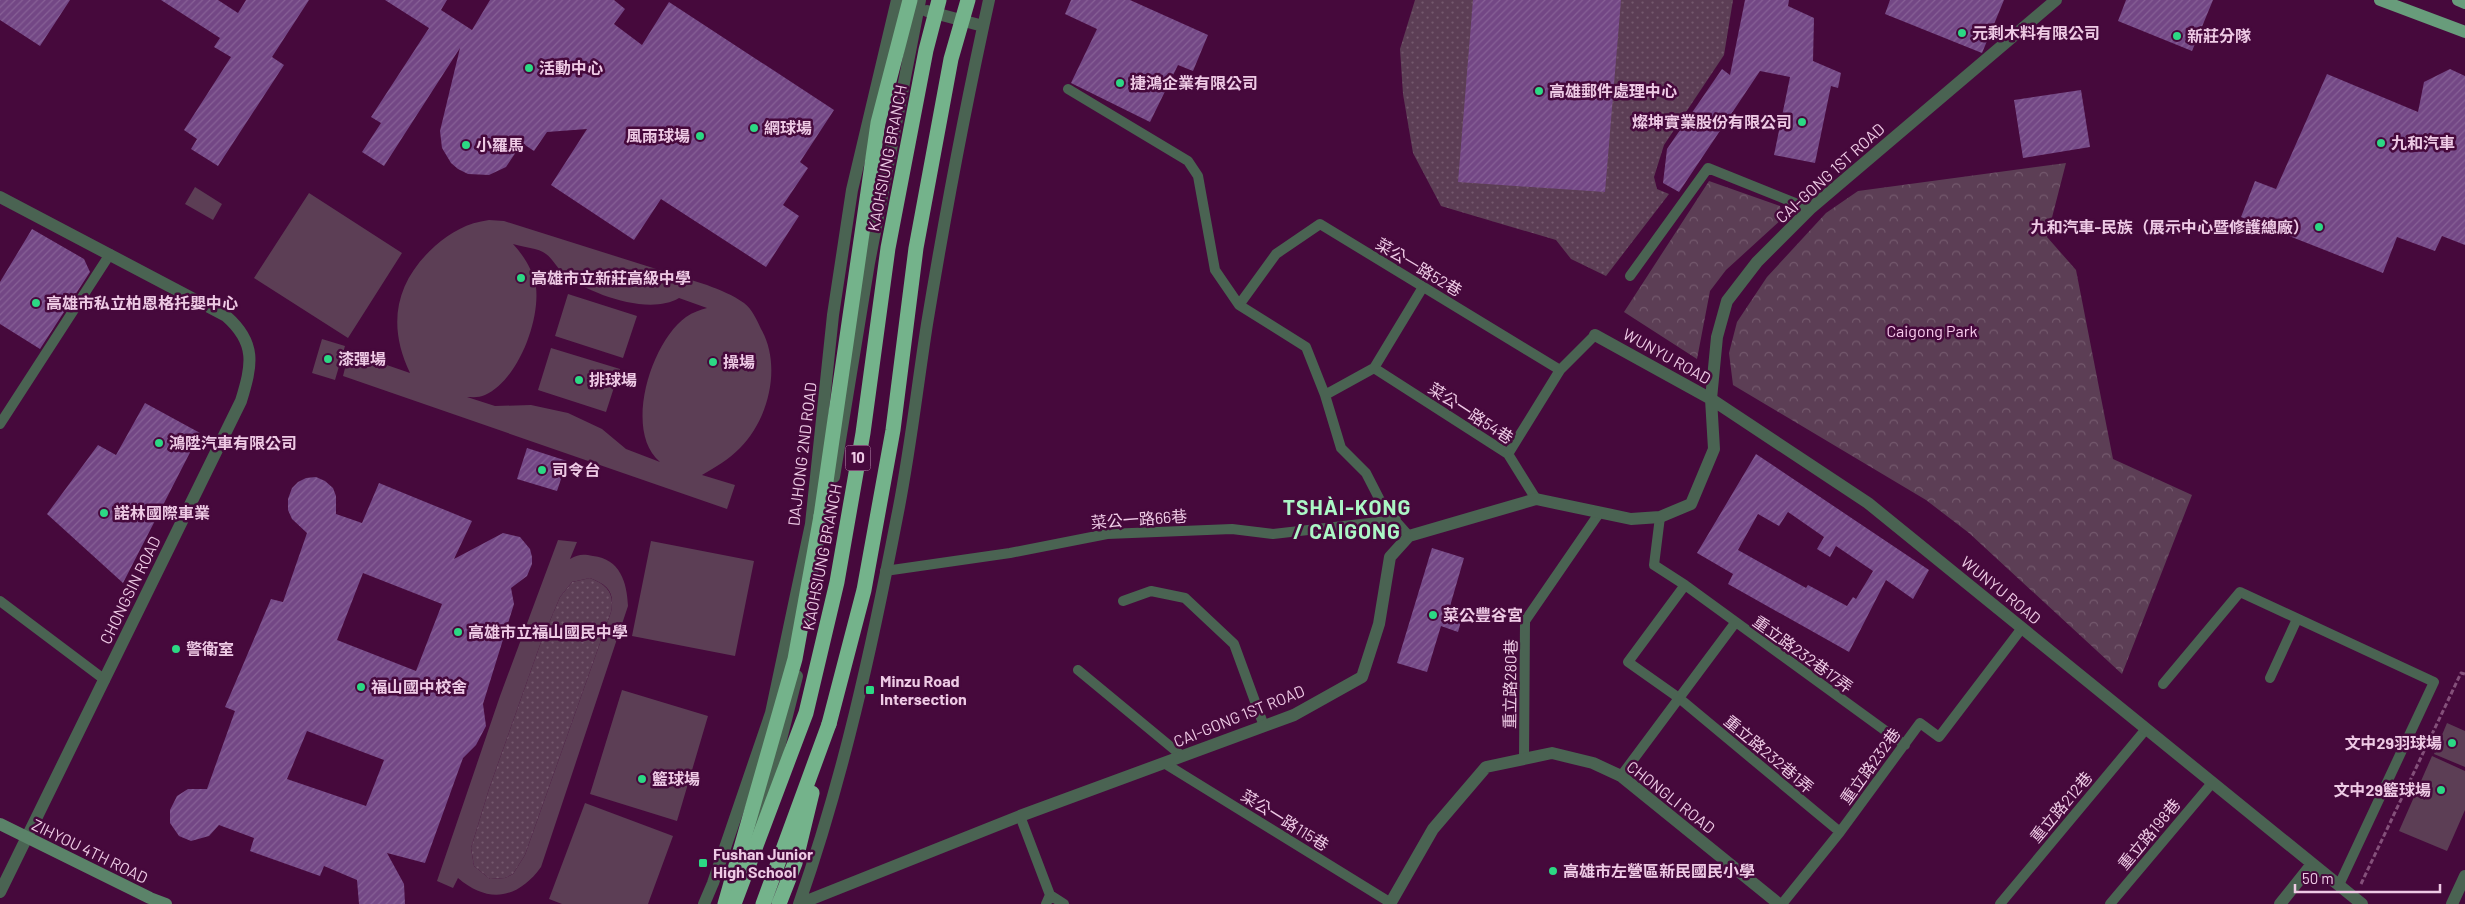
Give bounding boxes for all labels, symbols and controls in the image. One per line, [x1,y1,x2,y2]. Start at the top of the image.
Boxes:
place label: 元剩木料有限公司 [1972,23,2100,42]
place label: 新莊分隊 [2187,26,2251,45]
marker: 元剩木料有限公司 [1956,27,1968,39]
marker: 新莊分隊 [2171,30,2183,42]
place label: 活動中心 [539,58,603,77]
marker: 活動中心 [523,62,535,74]
place label: 捷鴻企業有限公司 [1130,73,1258,92]
marker: 捷鴻企業有限公司 [1114,77,1126,89]
place label: 高雄郵件處理中心 [1549,81,1677,100]
street label: KAOHSIUNG BRANCH [863,83,910,233]
marker: 高雄郵件處理中心 [1533,85,1545,97]
place label: 燦坤實業股份有限公司 [1632,112,1792,131]
marker: 燦坤實業股份有限公司 [1796,116,1808,128]
place label: 網球場 [764,118,812,137]
street label: CAI-GONG 1ST ROAD [1771,119,1888,226]
marker: 網球場 [748,122,760,134]
place label: 風雨球場 [626,126,690,145]
marker: 風雨球場 [694,130,706,142]
place label: 九和汽車 [2391,133,2455,152]
place label: 小羅馬 [476,135,524,154]
marker: 九和汽車 [2375,137,2387,149]
marker: 小羅馬 [460,139,472,151]
place label: 九和汽車-民族（展示中心暨修護總廠） [2030,217,2309,236]
marker: 九和汽車-民族（展示中心暨修護總廠） [2313,221,2325,233]
street label: 菜公一路52巷 [1373,233,1466,300]
place label: 高雄市立新莊高級中學 [531,268,691,287]
marker: 高雄市立新莊高級中學 [515,272,527,284]
place label: 高雄市私立柏恩格托嬰中心 [46,293,238,312]
marker: 高雄市私立柏恩格托嬰中心 [30,297,42,309]
park label: Caigong Park [1887,321,1977,340]
street label: WUNYU ROAD [1620,324,1714,387]
place label: 漆彈場 [338,349,386,368]
place label: 操場 [723,352,755,371]
marker: 漆彈場 [322,353,334,365]
marker: 操場 [707,356,719,368]
place label: 排球場 [589,370,637,389]
marker: 排球場 [573,374,585,386]
street label: 菜公一路54巷 [1425,378,1517,447]
street label: DAJHONG 2ND ROAD [783,381,820,527]
place label: 鴻陞汽車有限公司 [169,433,297,452]
marker: 鴻陞汽車有限公司 [153,437,165,449]
road number: 10 [846,446,870,470]
place label: 司令台 [552,460,600,479]
marker: 司令台 [536,464,548,476]
street label: KAOHSIUNG BRANCH [798,482,845,632]
district label: TSHÀI-KONG / CAIGONG [1283,494,1411,543]
place label: 諾林國際車業 [114,503,210,522]
street label: 菜公一路66巷 [1090,506,1188,531]
marker: 諾林國際車業 [98,507,110,519]
street label: CHONGSIN ROAD [95,533,164,647]
street label: WUNYU ROAD [1958,552,2045,628]
place label: 菜公豐谷宮 [1443,605,1523,624]
marker: 菜公豐谷宮 [1427,609,1439,621]
street label: 重立路232巷17弄 [1750,611,1857,696]
place label: 高雄市立福山國民中學 [468,622,628,641]
marker: 高雄市立福山國民中學 [452,626,464,638]
place label: 警衛室 [186,639,234,658]
street label: 重立路280巷 [1499,639,1520,729]
marker: 警衛室 [170,643,182,655]
place label: Minzu Road Intersection [880,671,967,708]
place label: 福山國中校舍 [371,677,467,696]
marker: 福山國中校舍 [355,681,367,693]
street label: CAI-GONG 1ST ROAD [1170,681,1307,751]
marker: Minzu Road Intersection [864,684,876,696]
street label: 重立路232巷1弄 [1721,711,1818,797]
street label: 重立路232巷 [1836,724,1904,807]
place label: 文中29羽球場 [2345,733,2442,752]
marker: 文中29羽球場 [2446,737,2458,749]
street label: CHONGLI ROAD [1623,756,1719,837]
street label: 重立路212巷 [2026,767,2096,846]
place label: 籃球場 [652,769,700,788]
marker: 籃球場 [636,773,648,785]
place label: 文中29籃球場 [2334,780,2431,799]
marker: 文中29籃球場 [2435,784,2447,796]
street label: 菜公一路115巷 [1238,785,1332,854]
street label: 重立路198巷 [2114,795,2184,873]
street label: ZIHYOU 4TH ROAD [29,814,151,887]
place label: Fushan Junior High School [713,844,813,881]
marker: Fushan Junior High School [697,857,709,869]
place label: 高雄市左營區新民國民小學 [1563,861,1755,880]
scale bar [2295,862,2440,894]
marker: 高雄市左營區新民國民小學 [1547,865,1559,877]
text: 50 m [2302,869,2334,887]

